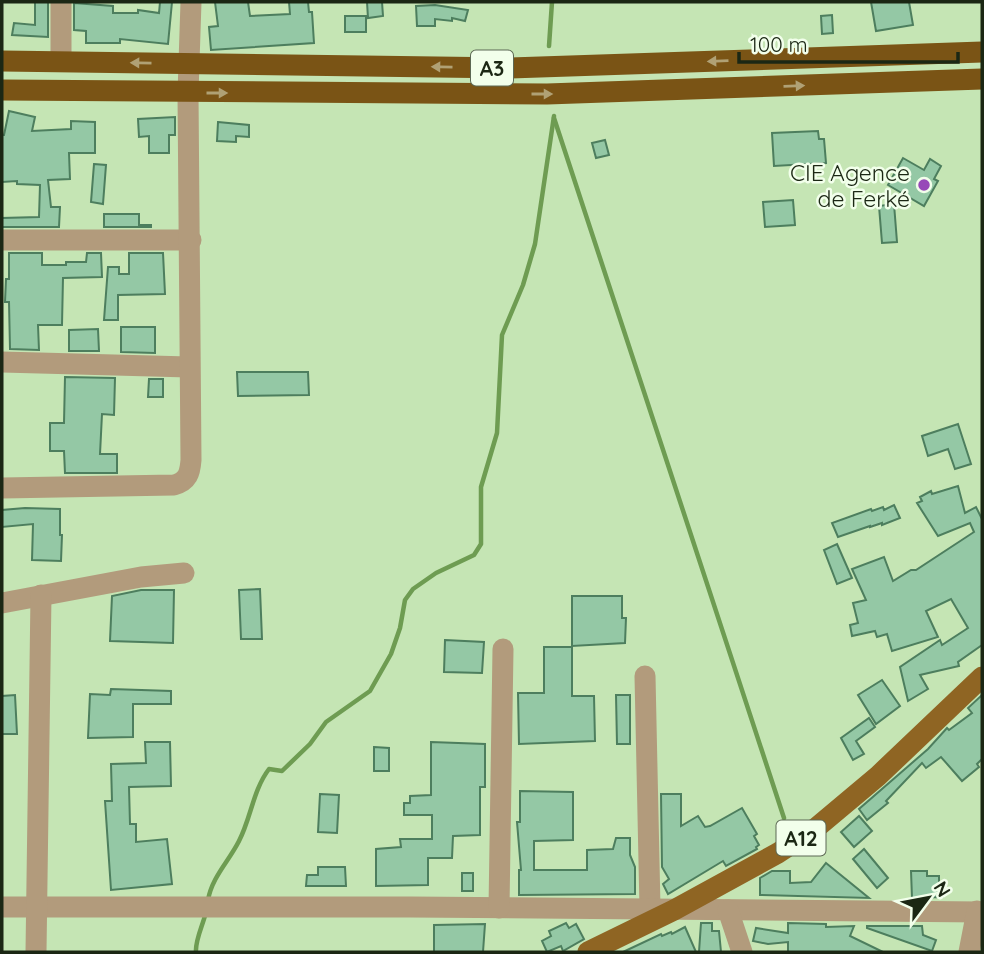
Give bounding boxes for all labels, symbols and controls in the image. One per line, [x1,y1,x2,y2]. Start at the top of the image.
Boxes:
scale bar [739,21,958,65]
text: 100 m [750,31,808,57]
road number: A3 [471,50,513,86]
one-way arrow [707,55,729,67]
one-way arrow [130,57,152,68]
one-way arrow [431,62,453,73]
one-way arrow [784,80,806,91]
one-way arrow [206,87,228,99]
one-way arrow [532,88,554,100]
place label: CIE Agence de Ferké [790,158,910,213]
marker: CIE Agence de Ferké [916,177,932,193]
road number: A12 [776,820,826,856]
north arrow [893,863,963,933]
text: N [929,877,956,901]

